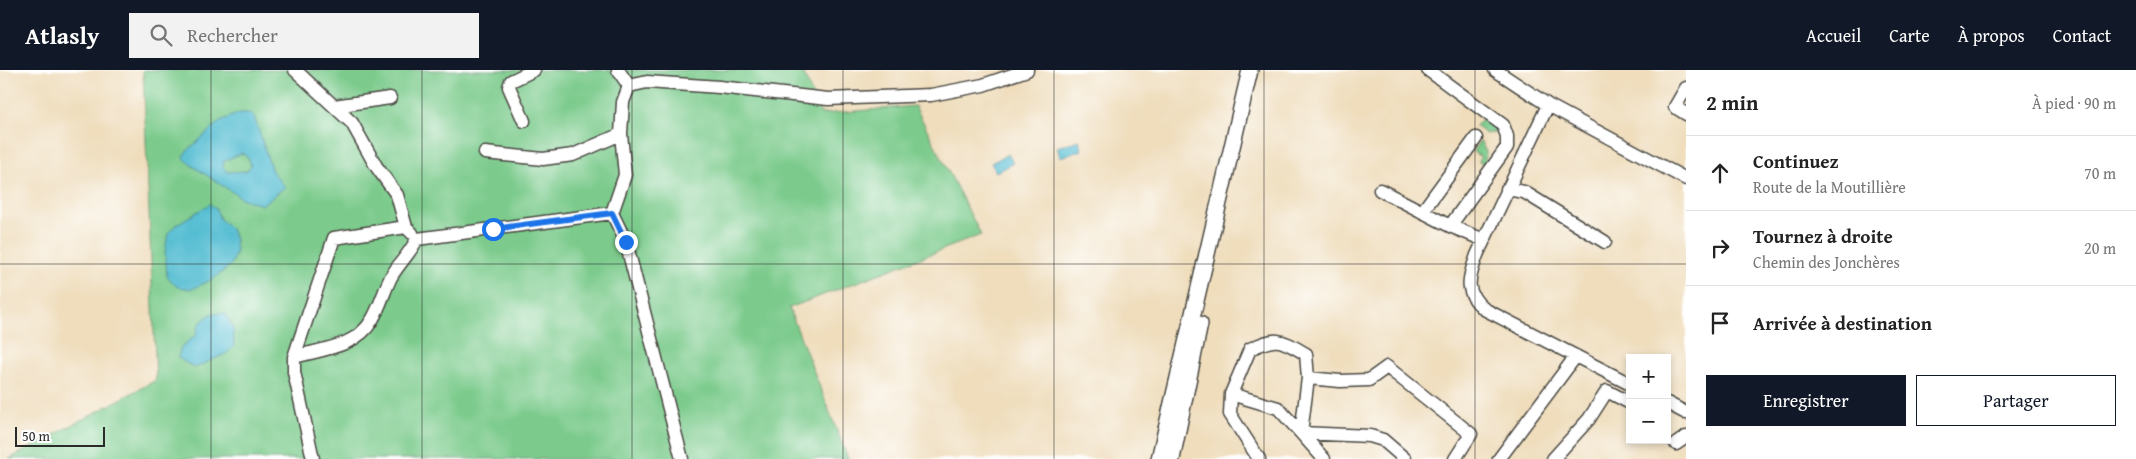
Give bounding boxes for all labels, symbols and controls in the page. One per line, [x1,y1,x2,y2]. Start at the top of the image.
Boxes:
search box [129,13,479,58]
text: Atlasly [25,18,99,53]
icon: search [147,21,175,49]
text: Rechercher [187,21,278,49]
text: Accueil [1806,22,1861,49]
text: Carte [1889,22,1930,49]
text: À propos [1958,22,2025,49]
text: Contact [2053,22,2111,49]
text: 2 min [1706,87,1758,118]
text: À pied · 90 m [2032,91,2116,115]
text: Continuez [1753,147,1839,175]
icon: ahead [1706,159,1734,187]
text: 70 m [2084,161,2116,185]
text: Route de la Moutillière [1753,175,1906,199]
route start [482,218,505,241]
text: Tournez à droite [1753,222,1893,250]
route end [615,231,638,254]
icon: right [1706,234,1734,262]
text: 20 m [2084,236,2116,260]
text: Chemin des Jonchères [1753,250,1900,274]
icon: arrive [1706,309,1734,337]
text: Arrivée à destination [1753,309,1932,337]
map controls [1626,354,1671,444]
button: + [1626,354,1671,399]
button: Enregistrer [1706,375,1906,426]
button: Partager [1916,375,2116,426]
button: − [1626,399,1671,444]
scale bar [15,424,105,447]
text: 50 m [22,426,50,446]

